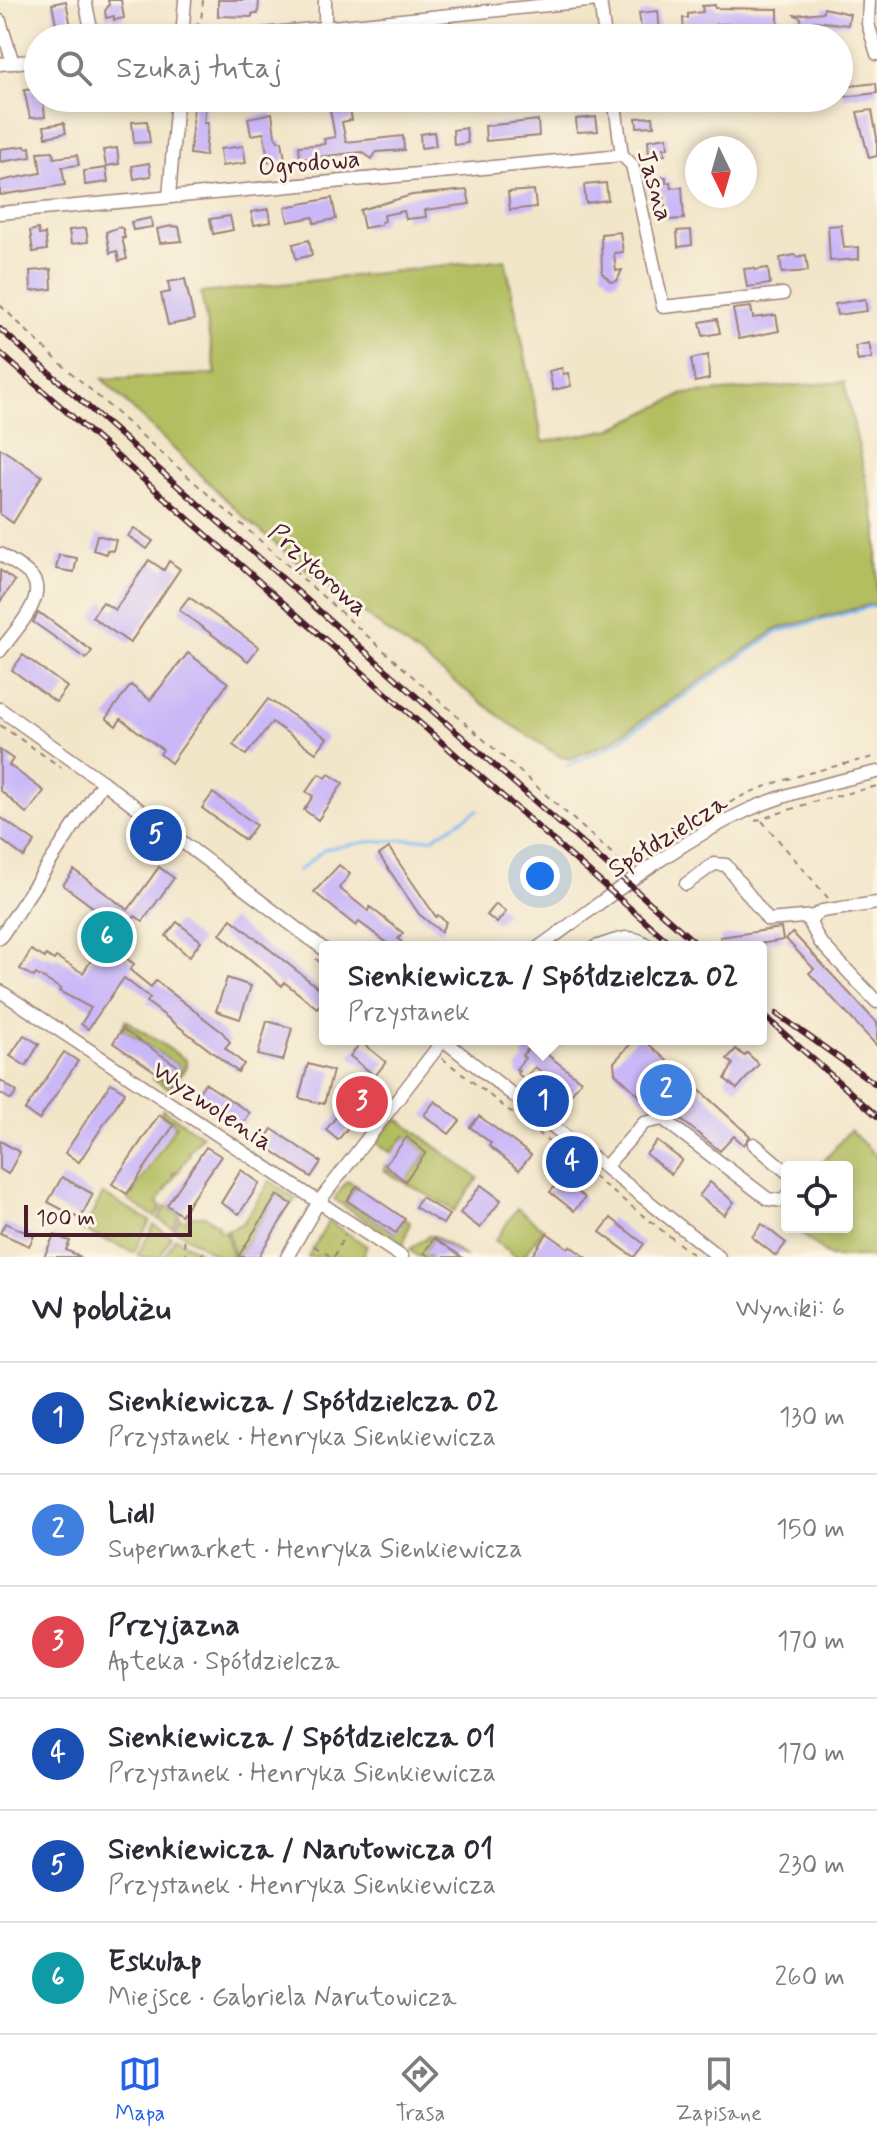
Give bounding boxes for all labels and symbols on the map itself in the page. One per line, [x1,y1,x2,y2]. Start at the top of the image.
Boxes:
north arrow [685,136,757,208]
street label: Ogrodowa [257,143,362,185]
street label: Jasna [628,146,680,225]
street label: Przytorowa [260,516,375,625]
street label: Spółdzielcza [602,786,735,887]
pin: 5 [130,805,182,865]
your location [520,856,560,896]
pin: 6 [81,907,133,967]
street label: Wyzwolenia [145,1054,279,1160]
pin: 2 [640,1060,692,1120]
pin: 1 [517,1071,569,1131]
pin: 3 [336,1072,388,1132]
pin: 4 [546,1132,598,1192]
scale bar [24,1201,192,1237]

